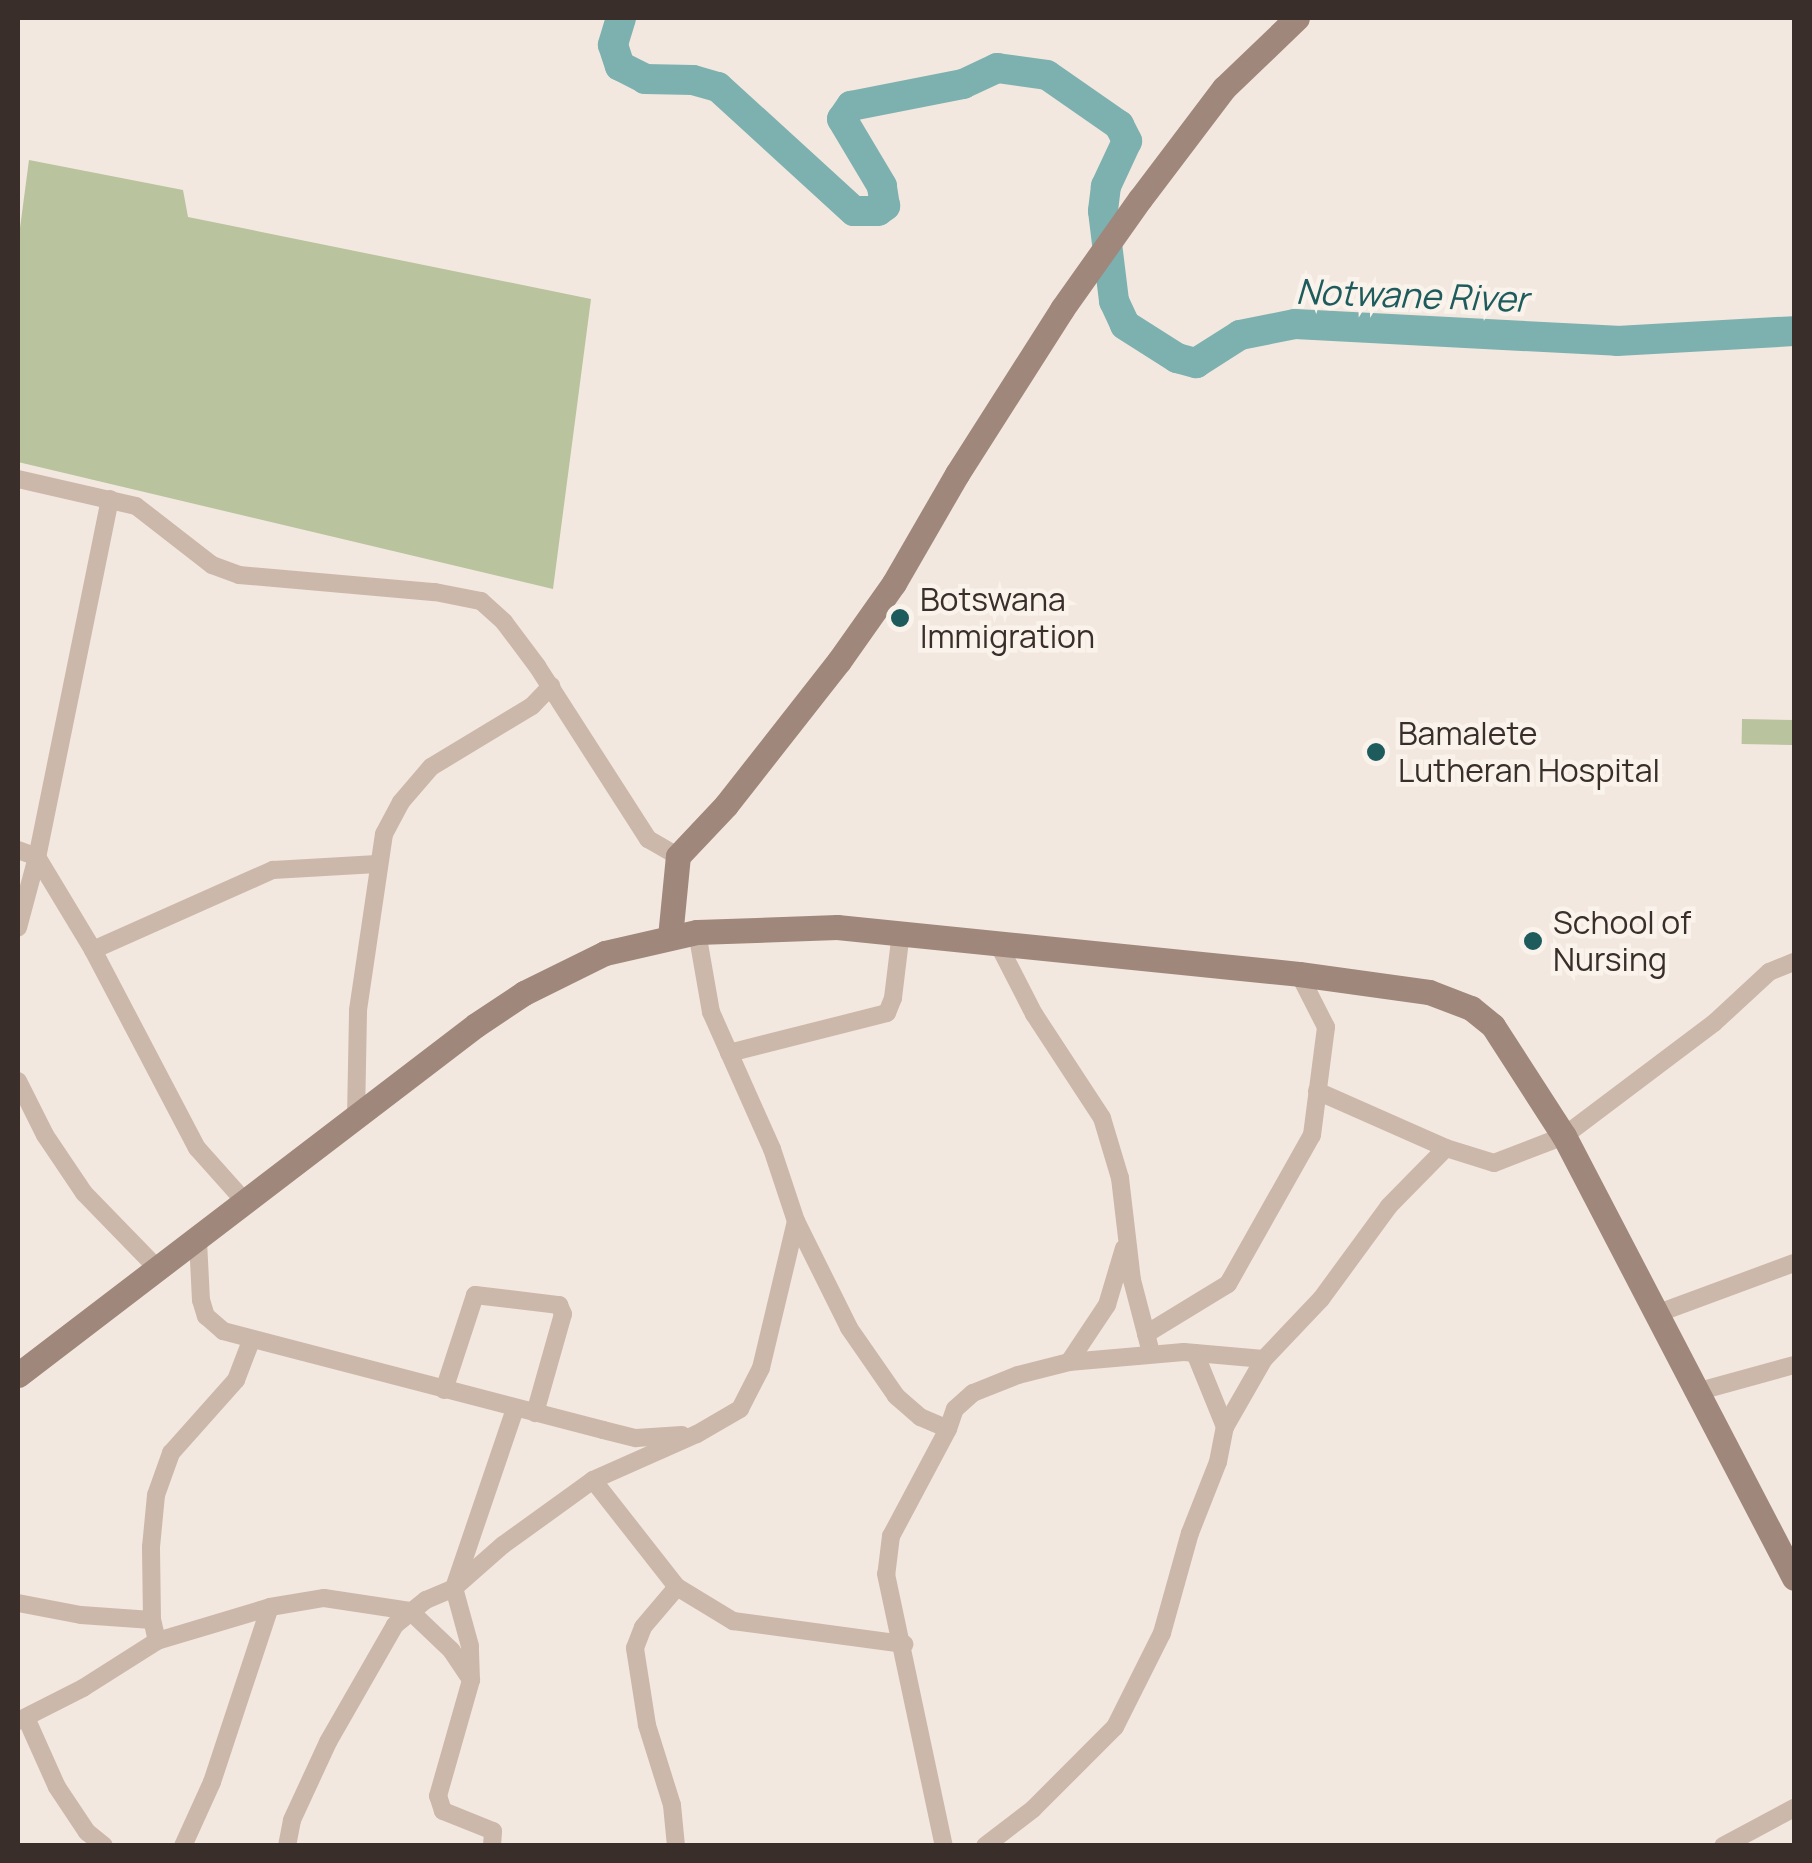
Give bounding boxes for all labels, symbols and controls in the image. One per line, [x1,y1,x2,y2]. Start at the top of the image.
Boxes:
water label: Notwane River [1295,270,1529,320]
place label: Botswana Immigration [920,581,1095,656]
marker: Botswana Immigration [889,607,911,629]
place label: Bamalete Lutheran Hospital [1398,715,1660,790]
marker: Bamalete Lutheran Hospital [1363,739,1389,765]
place label: School of Nursing [1553,904,1691,979]
marker: School of Nursing [1522,930,1544,952]

